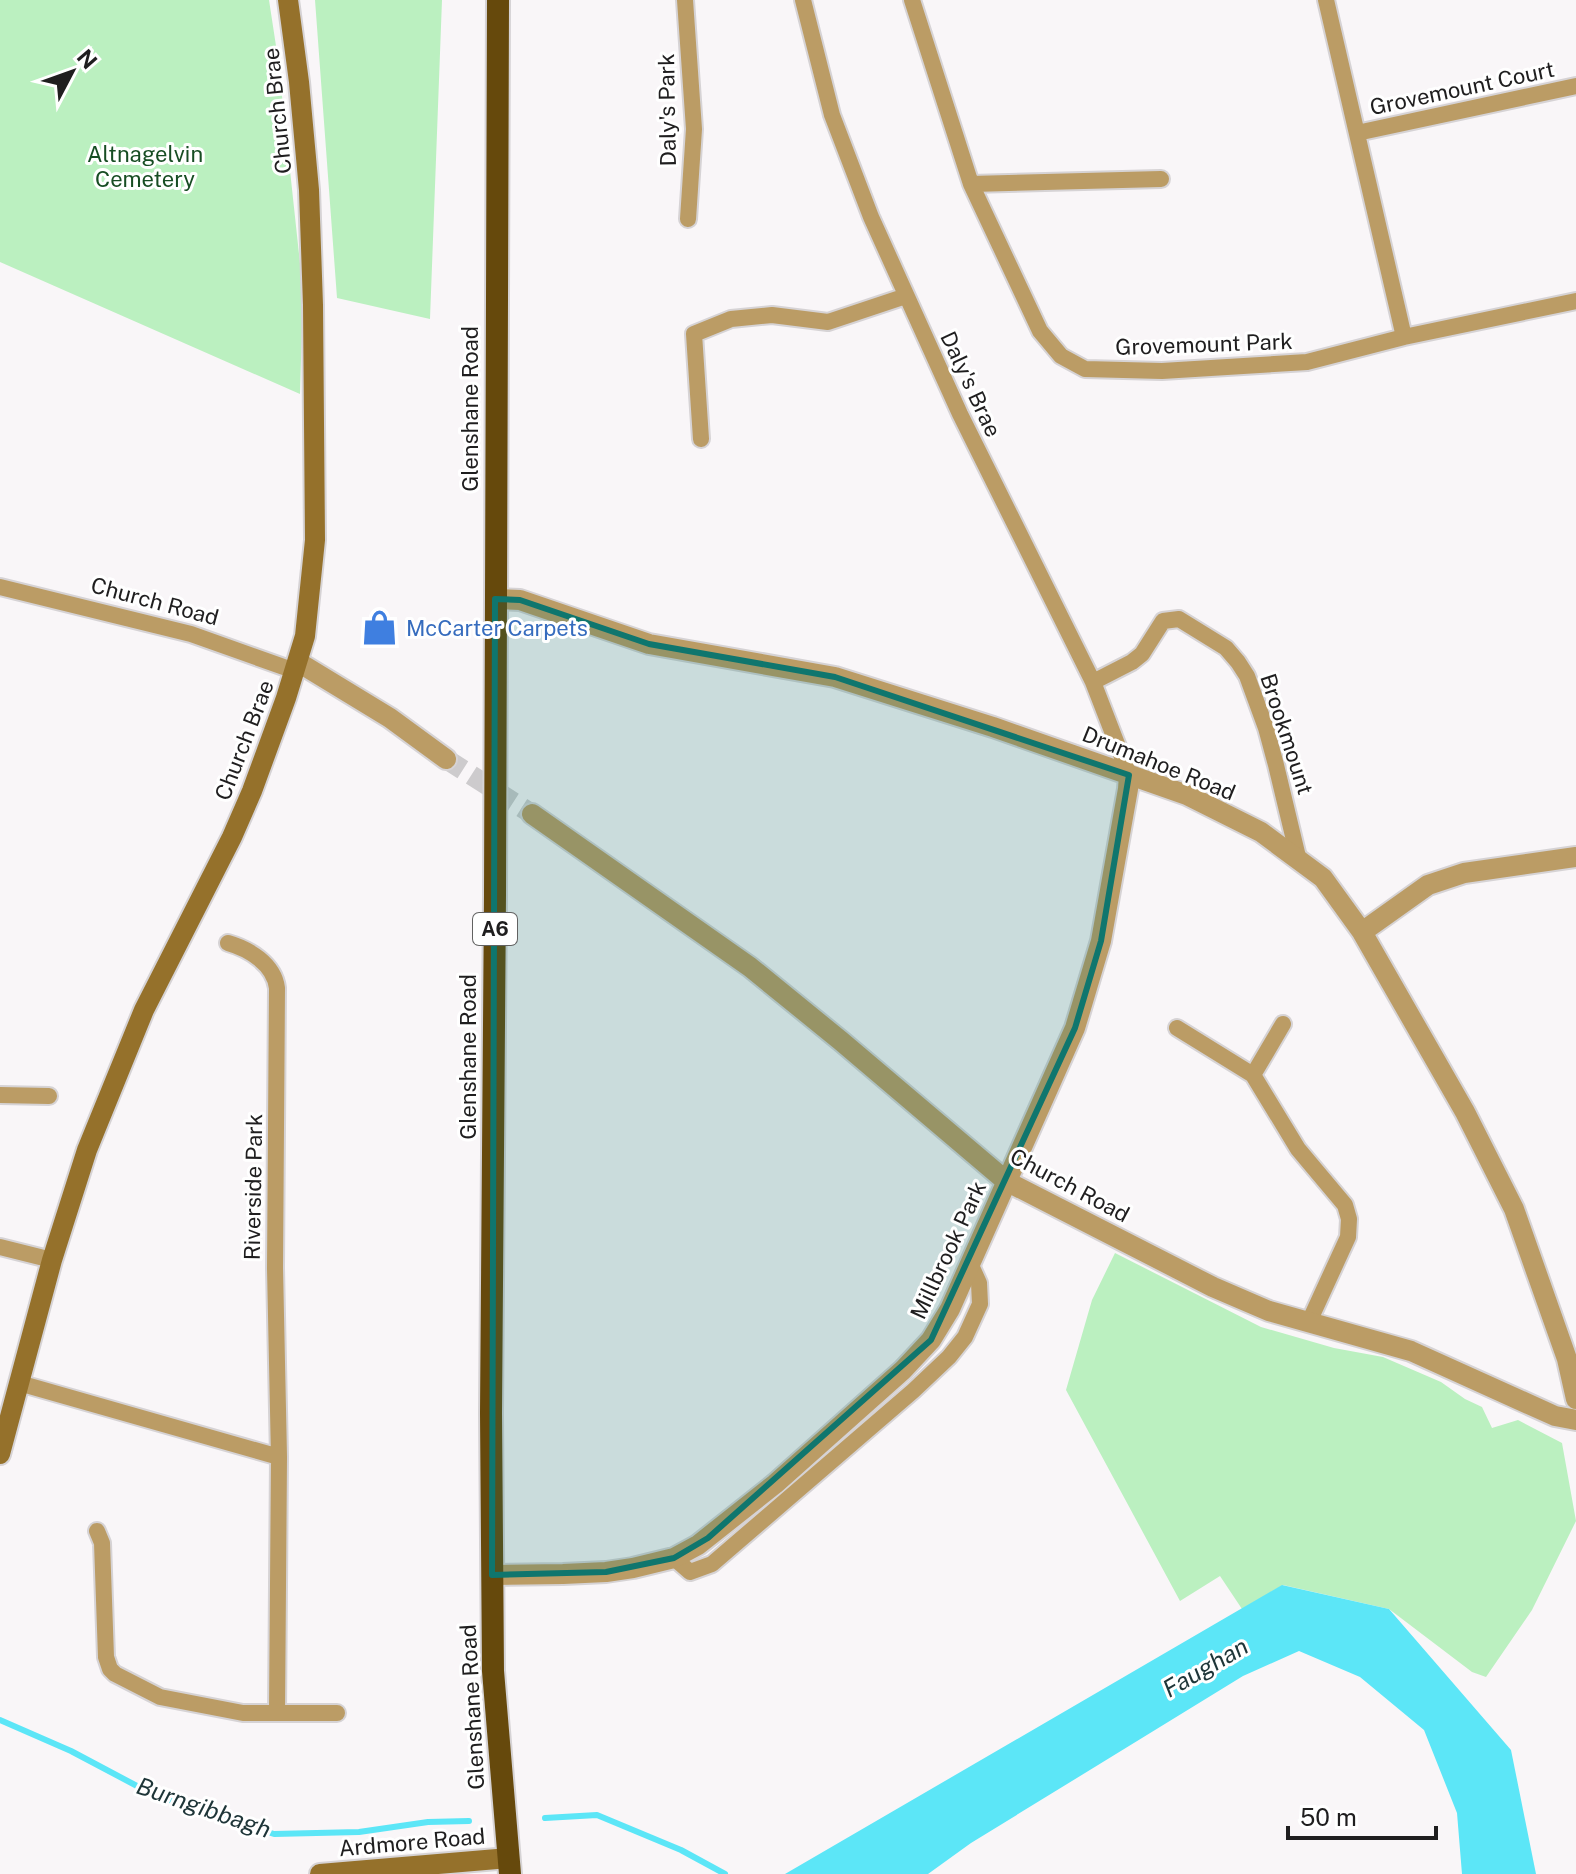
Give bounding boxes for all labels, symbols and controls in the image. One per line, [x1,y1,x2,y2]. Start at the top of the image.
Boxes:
north arrow [32,32,112,112]
text: N [72,44,103,74]
street label: Church Brae [257,47,297,175]
street label: Daly's Park [653,53,681,167]
street label: Grovemount Court [1367,56,1557,120]
park label: Altnagelvin Cemetery [87,141,203,192]
street label: Glenshane Road [457,326,483,492]
street label: Daly's Brae [935,327,1007,441]
street label: Grovemount Park [1115,328,1293,360]
street label: Church Road [88,571,222,631]
shop icon: McCarter Carpets [361,609,399,647]
place label: McCarter Carpets [406,615,588,641]
street label: Brookmount [1255,670,1319,798]
street label: Church Brae [209,676,279,804]
street label: Drumahoe Road [1079,720,1239,806]
road number: A6 [473,913,517,945]
street label: Glenshane Road [455,974,481,1140]
street label: Riverside Park [239,1114,267,1260]
street label: Church Road [1006,1143,1134,1227]
street label: Millbrook Park [905,1177,991,1323]
street label: Glenshane Road [455,1624,489,1790]
water label: Faughan [1157,1631,1253,1703]
water label: Burngibbagh [133,1771,275,1843]
scale bar [1288,1790,1436,1840]
text: 50 m [1300,1803,1357,1831]
street label: Ardmore Road [338,1823,486,1861]

